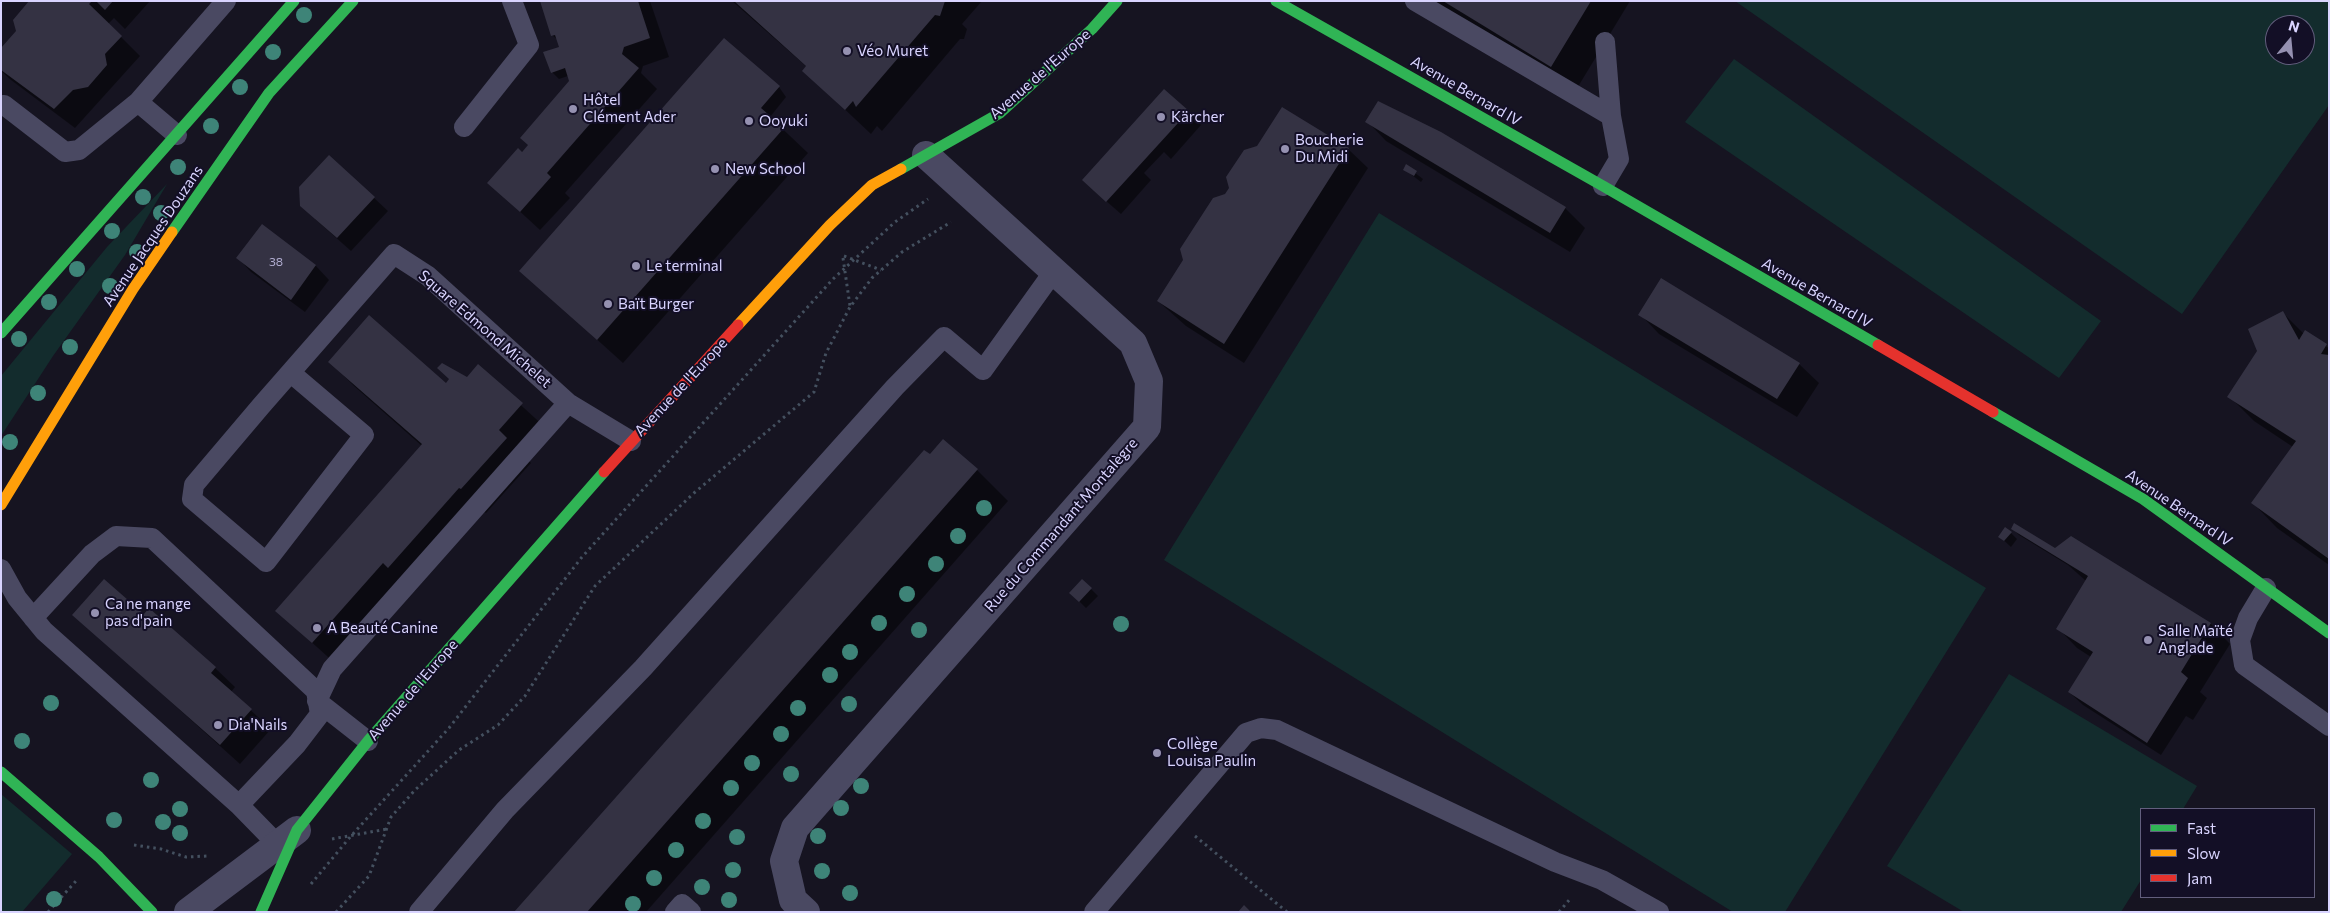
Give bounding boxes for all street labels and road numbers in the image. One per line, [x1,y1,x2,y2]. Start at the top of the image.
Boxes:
street label: Avenue de l'Europe [986,25,1094,123]
street label: Avenue Bernard IV [1408,52,1524,130]
street label: Avenue Jacques Douzans [99,162,207,310]
street label: Avenue Bernard IV [1759,254,1875,332]
street label: Square Edmond Michelet [415,266,555,392]
street label: Avenue de l'Europe [631,334,731,440]
street label: Rue du Commandant Montalègre [981,434,1141,616]
street label: Avenue Bernard IV [2122,466,2236,550]
street label: Avenue de l'Europe [364,636,462,744]

